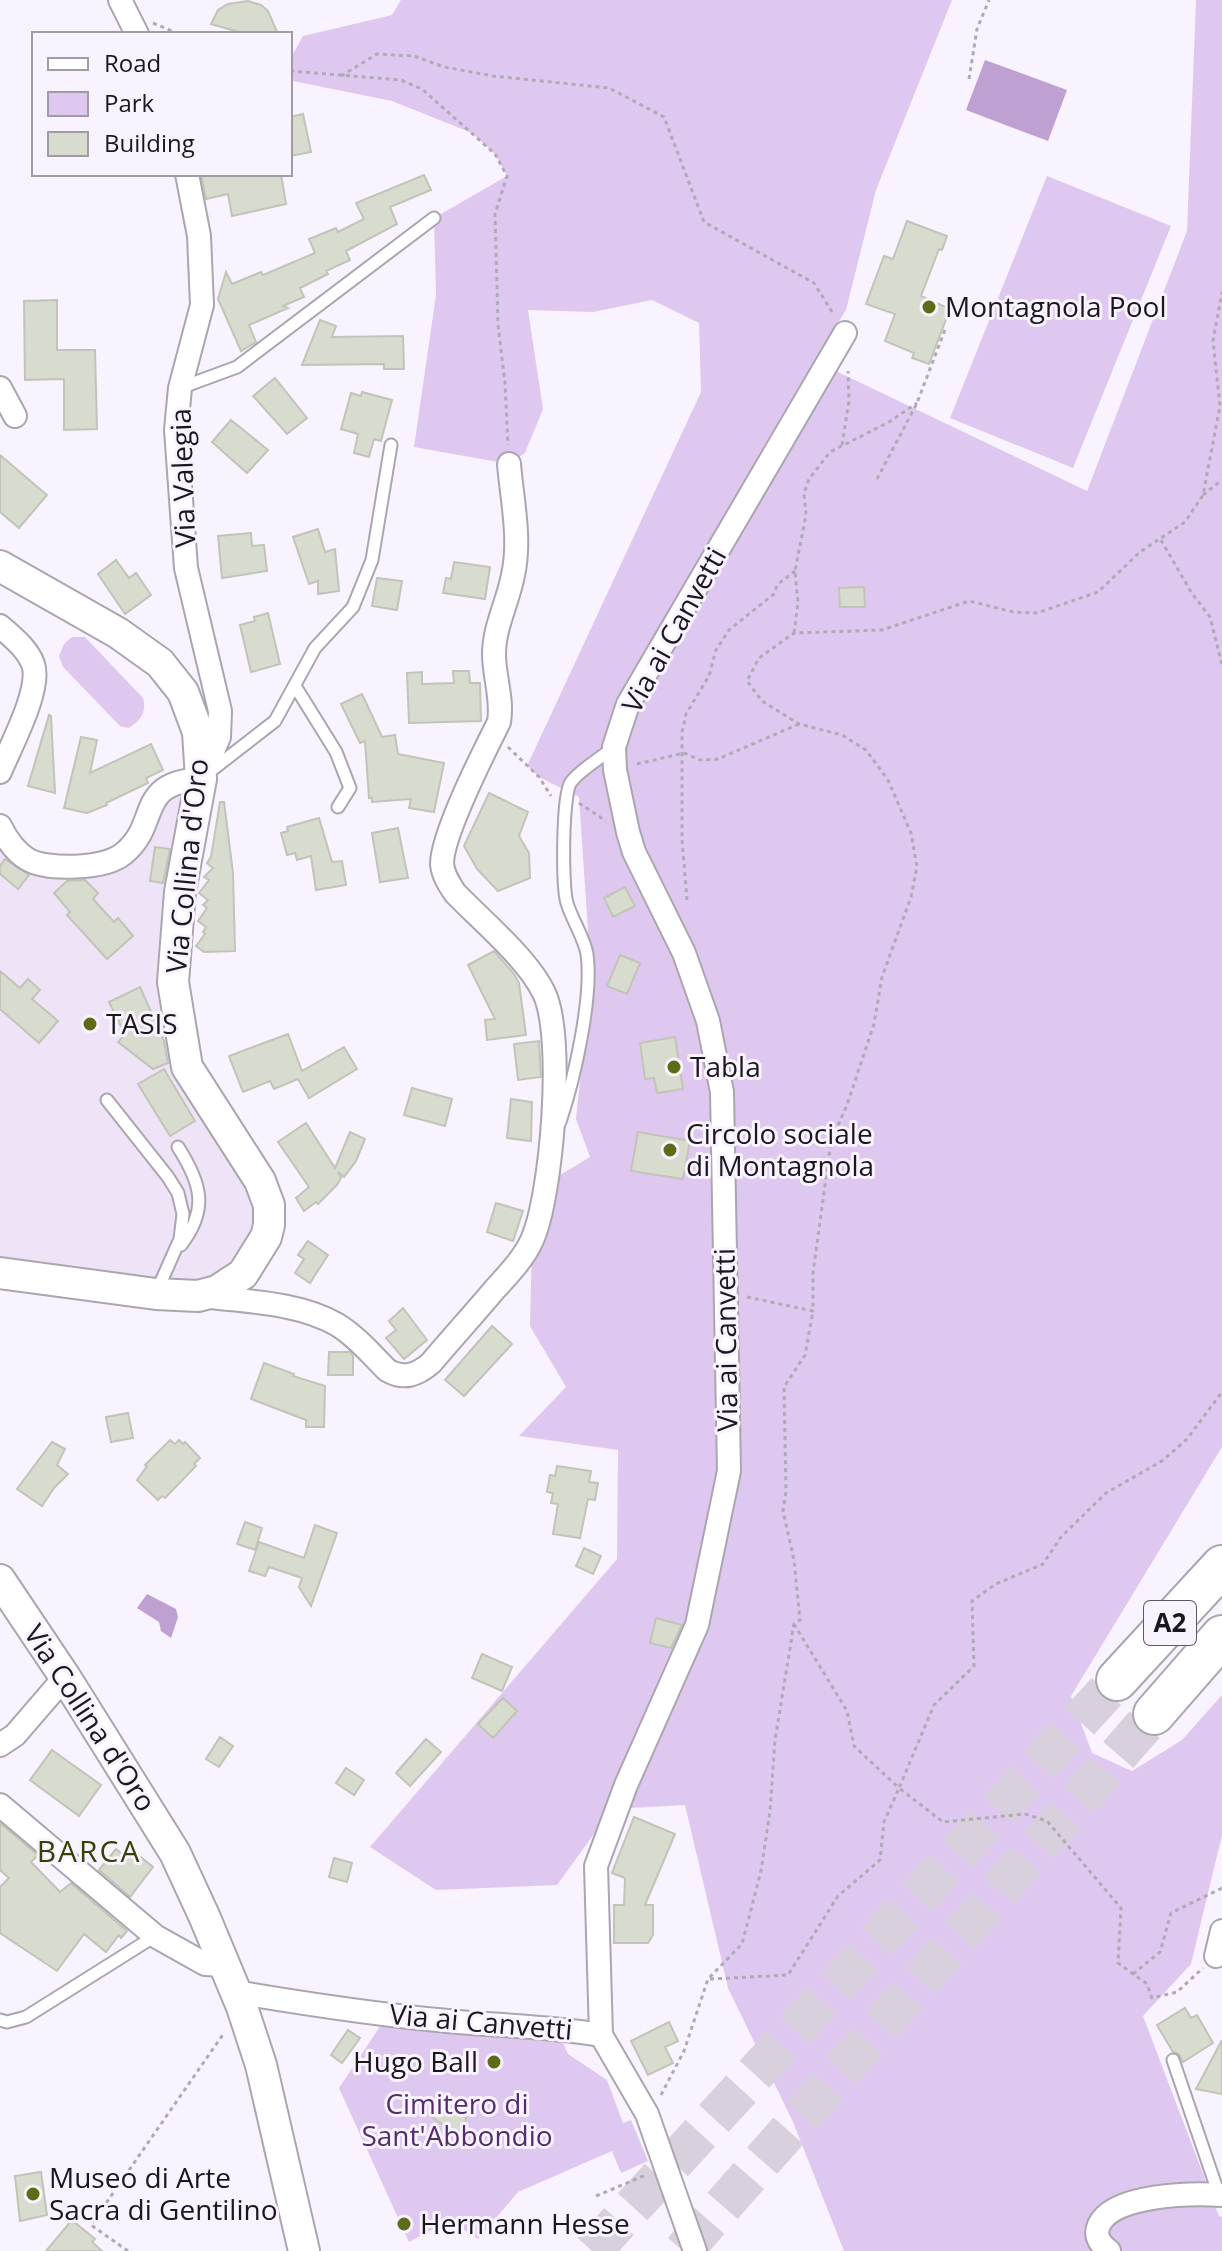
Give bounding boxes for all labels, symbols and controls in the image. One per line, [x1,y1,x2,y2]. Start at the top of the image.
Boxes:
legend [32,32,292,176]
text: Road [104,46,161,79]
text: Park [104,86,155,119]
text: Building [104,126,195,159]
place label: Montagnola Pool [945,287,1166,325]
marker: Montagnola Pool [920,298,938,316]
street label: Via Valegia [161,408,203,548]
street label: Via ai Canvetti [612,540,734,719]
street label: Via Collina d'Oro [156,757,216,975]
place label: TASIS [106,1004,178,1042]
marker: TASIS [81,1015,99,1033]
place label: Tabla [690,1047,761,1085]
marker: Tabla [665,1058,683,1076]
place label: Circolo sociale di Montagnola [686,1114,874,1184]
marker: Circolo sociale di Montagnola [661,1141,679,1159]
street label: Via ai Canvetti [704,1248,746,1432]
road number: A2 [1144,1601,1196,1645]
street label: Via Collina d'Oro [16,1617,165,1818]
district label: BARCA [37,1830,141,1871]
street label: Via ai Canvetti [388,1994,574,2048]
place label: Hugo Ball [353,2042,478,2080]
marker: Hugo Ball [485,2053,503,2071]
park label: Cimitero di Sant'Abbondio [361,2084,553,2154]
place label: Museo di Arte Sacra di Gentilino [49,2158,278,2228]
marker: Museo di Arte Sacra di Gentilino [24,2185,42,2203]
place label: Hermann Hesse [420,2204,630,2242]
marker: Hermann Hesse [395,2215,413,2233]

